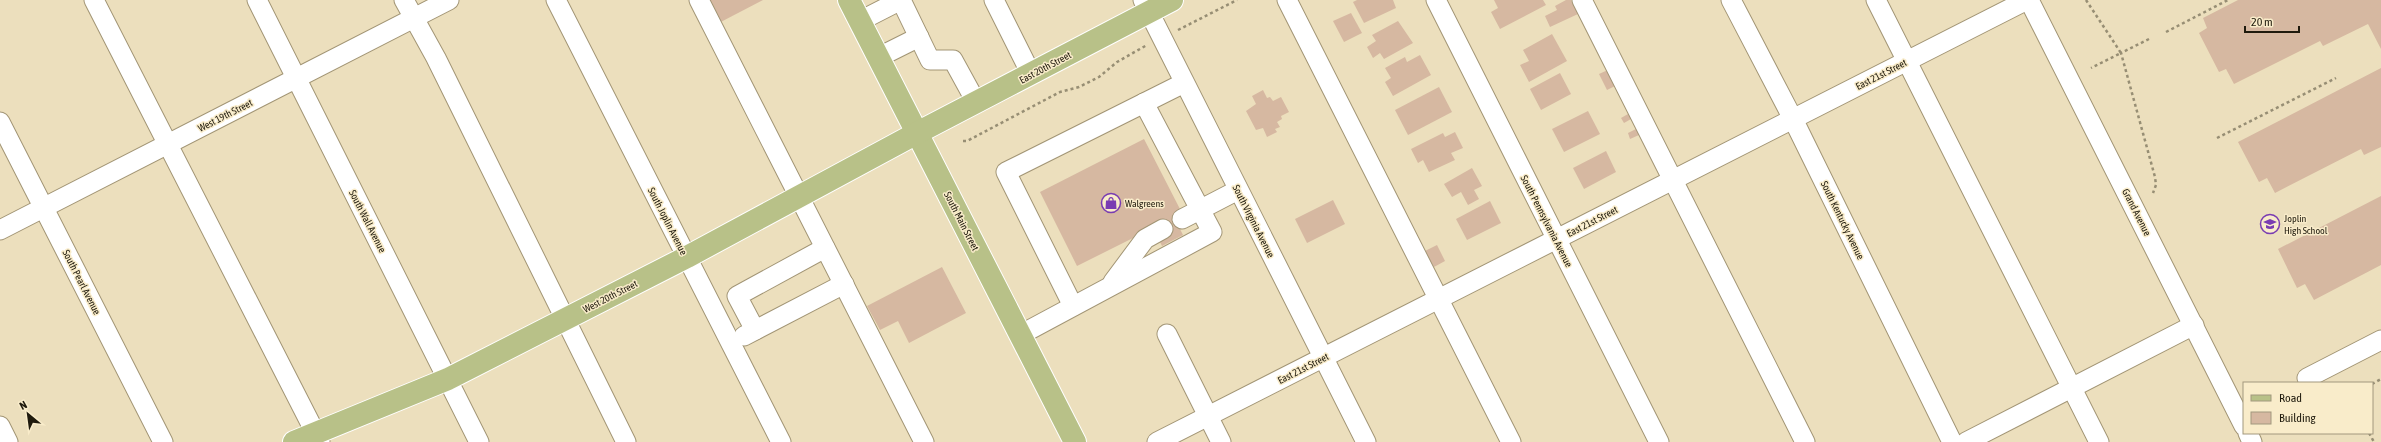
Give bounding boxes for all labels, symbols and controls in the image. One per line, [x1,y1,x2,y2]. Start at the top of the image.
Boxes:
scale bar [2245,8,2299,34]
text: 20 m [2251,15,2273,29]
street label: East 20th Street [1017,49,1073,86]
street label: East 21st Street [1854,57,1909,92]
street label: West 19th Street [196,97,254,134]
street label: South Pennsylvania Avenue [1519,173,1575,269]
street label: South Kentucky Avenue [1819,179,1867,262]
street label: South Virginia Avenue [1230,183,1277,260]
street label: South Joplin Avenue [646,186,690,257]
street label: Grand Avenue [2120,187,2153,238]
street label: South Wall Avenue [347,188,388,255]
street label: South Main Street [942,190,981,253]
shop icon: Walgreens [1100,192,1122,214]
place label: Walgreens [1125,198,1164,209]
street label: East 21st Street [1565,204,1620,239]
school or university icon: Joplin High School [2259,213,2281,235]
place label: Joplin High School [2284,213,2328,236]
street label: South Pearl Avenue [60,248,103,317]
street label: West 20th Street [581,278,639,315]
street label: East 21st Street [1276,351,1331,386]
legend [2243,382,2373,434]
text: Road [2279,391,2302,405]
north arrow [8,394,48,434]
text: N [17,398,29,412]
text: Building [2279,411,2317,425]

